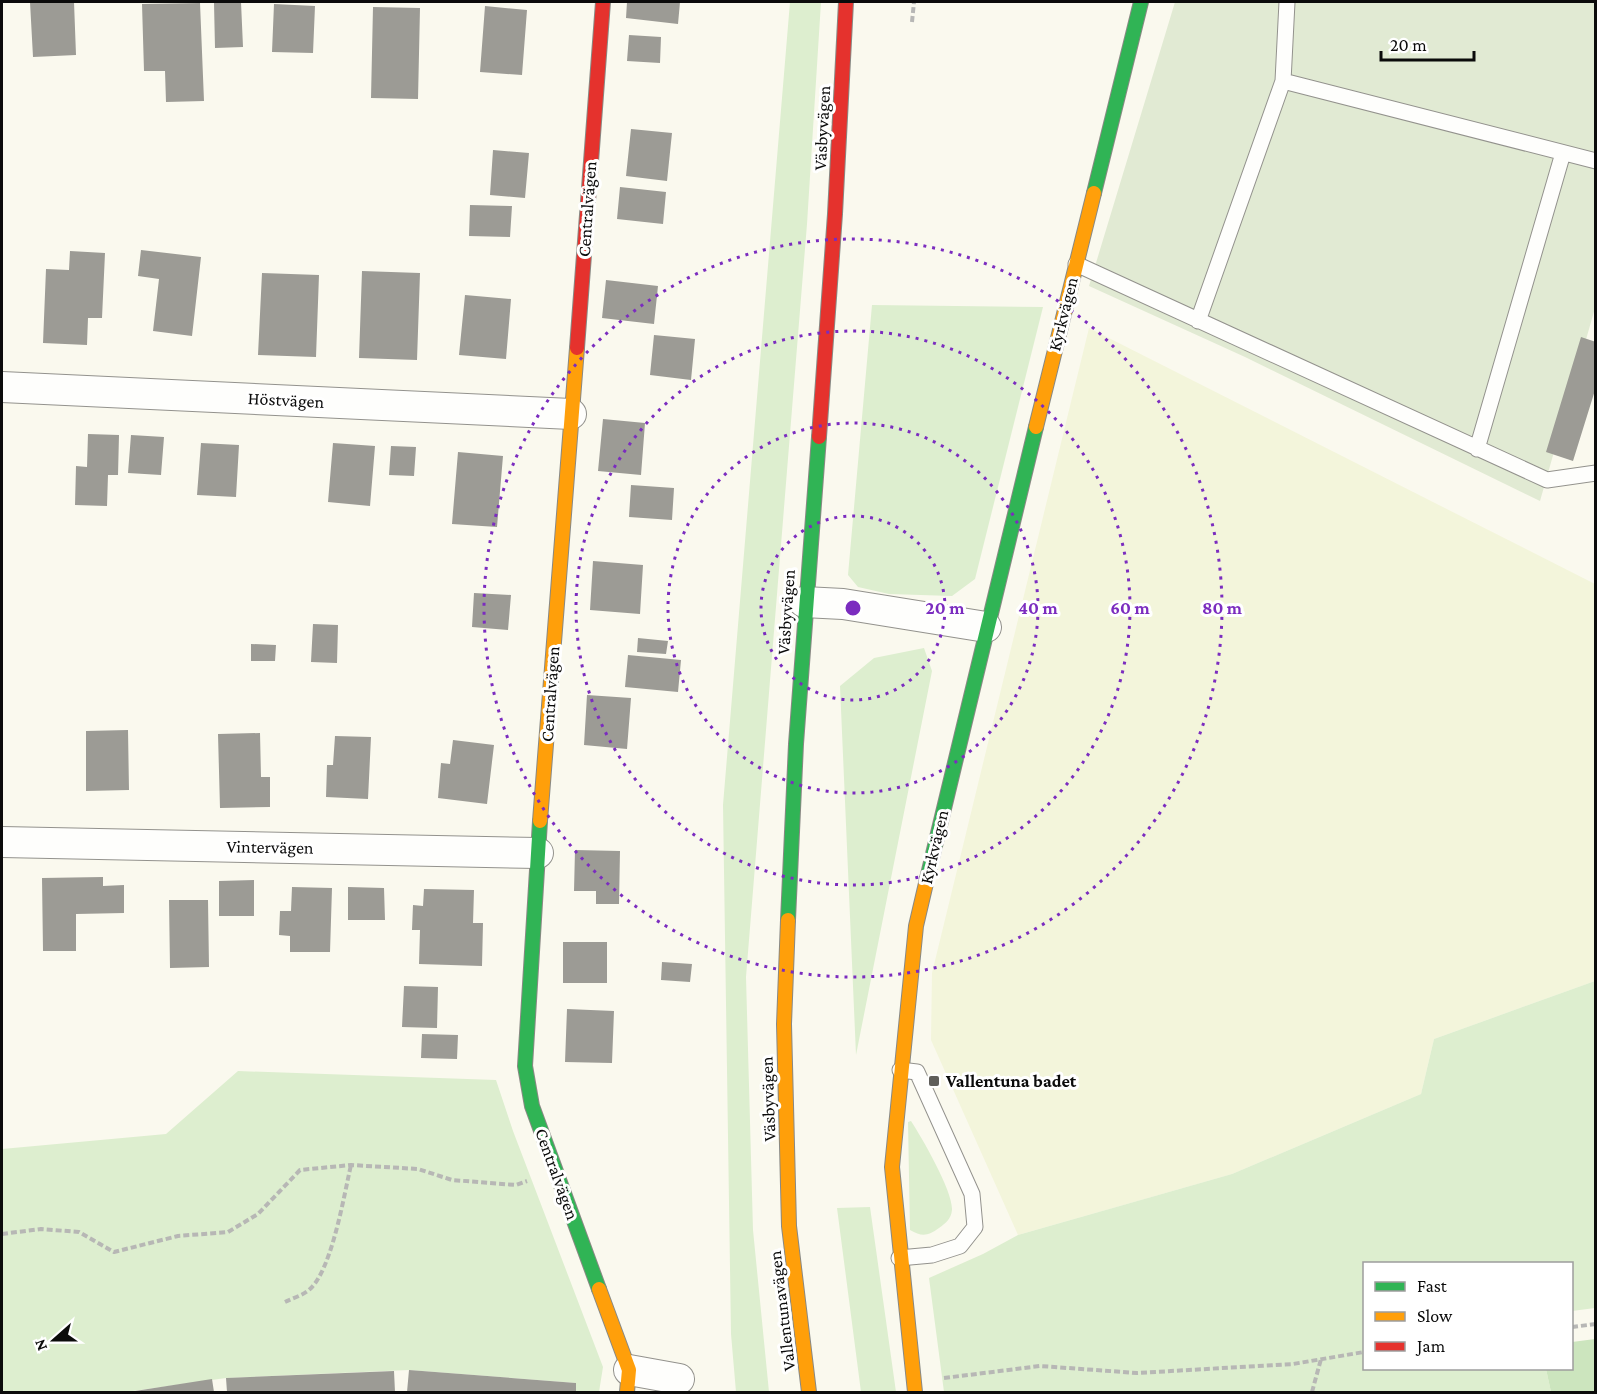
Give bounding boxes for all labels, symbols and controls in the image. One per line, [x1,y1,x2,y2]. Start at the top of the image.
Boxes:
scale bar [1381,24,1474,62]
text: 20 m [1390,35,1427,55]
street label: Väsbyvägen [810,85,834,171]
street label: Centralvägen [574,160,600,258]
street label: Kyrkvägen [1044,275,1082,353]
street label: Höstvägen [247,388,325,412]
street label: Väsbyvägen [773,569,799,655]
centre of rings [843,598,863,618]
text: 20 m [926,598,965,618]
text: 40 m [1018,598,1058,618]
text: 60 m [1110,598,1150,618]
text: 80 m [1202,598,1243,618]
street label: Centralvägen [537,645,563,743]
street label: Kyrkvägen [916,808,952,886]
street label: Vintervägen [226,836,314,858]
street label: Väsbyvägen [757,1056,779,1142]
place label: Vallentuna badet [945,1071,1077,1091]
marker: Vallentuna badet [927,1074,941,1088]
street label: Centralvägen [531,1126,583,1223]
street label: Vallentunavägen [765,1249,799,1372]
legend [1363,1262,1573,1370]
text: Fast [1417,1276,1448,1296]
text: Slow [1417,1306,1453,1326]
north arrow [24,1310,84,1370]
text: Jam [1415,1336,1446,1356]
text: N [31,1337,50,1353]

